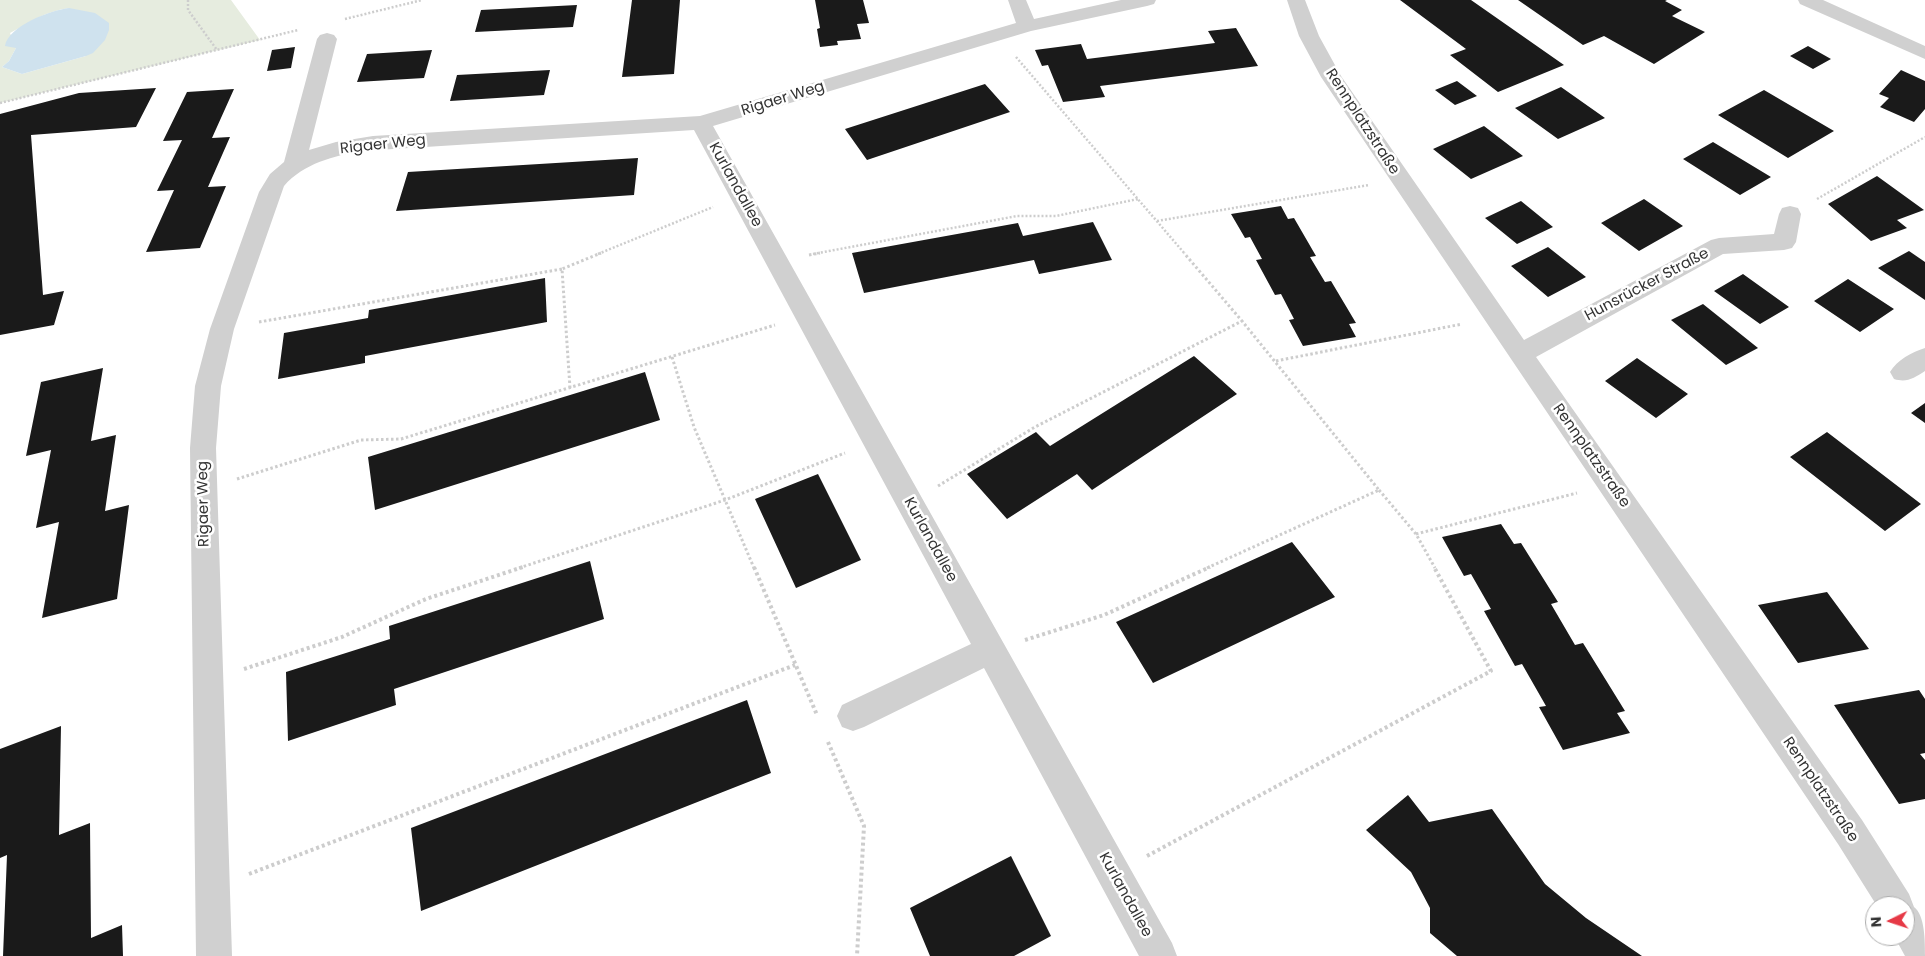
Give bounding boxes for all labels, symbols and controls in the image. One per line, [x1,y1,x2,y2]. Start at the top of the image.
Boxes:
street label: Rennplatzstraße [1321,66,1403,178]
street label: Rigaer Weg [739,78,827,120]
street label: Rigaer Weg [339,132,427,158]
street label: Kurlandallee [704,140,766,230]
street label: Hunsrücker Straße [1582,245,1712,325]
street label: Rennplatzstraße [1549,401,1633,511]
street label: Rigaer Weg [194,461,214,547]
street label: Kurlandallee [899,495,961,585]
street label: Rennplatzstraße [1778,734,1862,846]
street label: Kurlandallee [1094,850,1156,940]
north arrow [1865,896,1915,946]
text: N [1866,916,1886,928]

